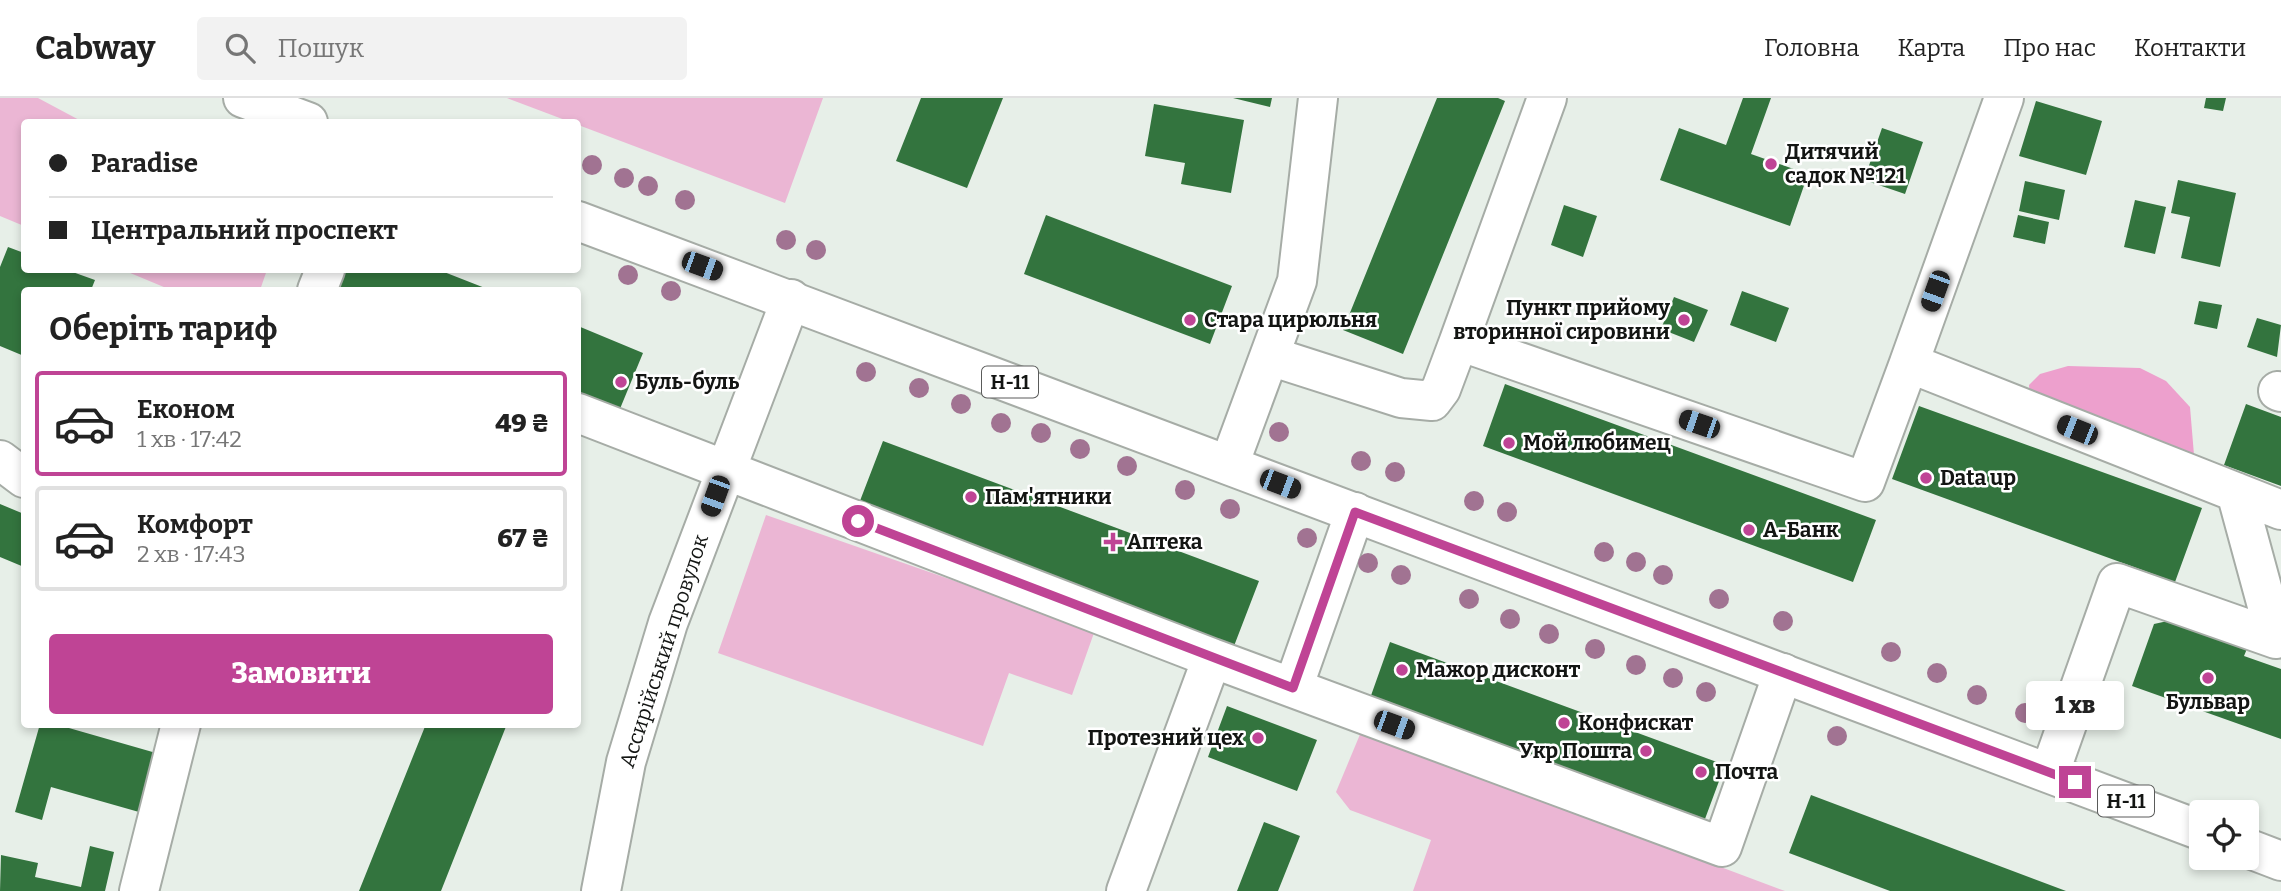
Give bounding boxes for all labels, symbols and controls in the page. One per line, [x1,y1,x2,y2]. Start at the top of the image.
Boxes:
search box [197,17,687,80]
text: Cabway [35,28,155,68]
icon: search [221,29,259,67]
text: Пошук [277,33,364,64]
text: Головна [1764,34,1859,62]
text: Карта [1897,34,1965,62]
text: Про нас [2003,34,2096,62]
text: Контакти [2134,34,2246,62]
place label: Дитячий садок №121 [1785,139,1906,189]
text: Paradise [91,148,198,179]
marker: Дитячий садок №121 [1763,156,1779,172]
text: Центральний проспект [91,215,398,246]
car [679,249,726,283]
car [1918,268,1953,314]
place label: Пункт прийому вторинної сировини [1453,295,1670,345]
place label: Стара цирюльня [1204,307,1377,333]
text: Оберіть тариф [49,310,277,348]
marker: Стара цирюльня [1182,312,1198,328]
marker: Пункт прийому вторинної сировини [1676,312,1692,328]
road number: Н-11 [982,366,1038,398]
place label: Буль-буль [635,369,740,395]
marker: Буль-буль [613,374,629,390]
icon: car [53,392,116,455]
text: Економ [137,394,235,425]
car [1676,407,1723,441]
text: 49 ₴ [495,408,549,439]
car [2054,412,2101,448]
text: 1 хв · 17:42 [137,425,242,453]
place label: Мой любимец [1523,430,1671,456]
marker: Мой любимец [1501,435,1517,451]
place label: Data up [1940,465,2016,491]
car [1257,467,1304,501]
marker: Data up [1918,470,1934,486]
car [698,473,733,519]
place label: Пам'ятники [985,484,1112,510]
marker: Пам'ятники [963,489,979,505]
route start [842,505,874,537]
icon: car [53,507,116,570]
text: Комфорт [137,509,253,540]
place label: А-Банк [1763,517,1839,543]
marker: А-Банк [1741,522,1757,538]
text: 67 ₴ [497,523,549,554]
place label: Аптека [1127,529,1203,555]
street label: Ассирійський провулок [614,530,714,771]
marker: Аптека [1105,534,1121,550]
text: 2 хв · 17:43 [137,540,246,568]
button: Замовити [49,634,553,714]
place label: Мажор дисконт [1416,657,1581,683]
marker: Мажор дисконт [1394,662,1410,678]
marker: Бульвар [2200,670,2216,686]
callout: 1 хв [2026,680,2124,730]
place label: Бульвар [2166,689,2250,715]
text: 1 хв [2055,691,2095,719]
car [1371,708,1418,742]
place label: Конфискат [1578,710,1694,736]
marker: Конфискат [1556,715,1572,731]
place label: Протезний цех [1087,725,1244,751]
marker: Протезний цех [1250,730,1266,746]
place label: Укр Пошта [1519,738,1632,764]
marker: Укр Пошта [1638,743,1654,759]
place label: Почта [1715,759,1778,785]
marker: Почта [1693,764,1709,780]
route end [2059,766,2091,798]
road number: Н-11 [2098,786,2154,816]
map controls [2189,800,2259,870]
button: locate [2189,800,2259,870]

